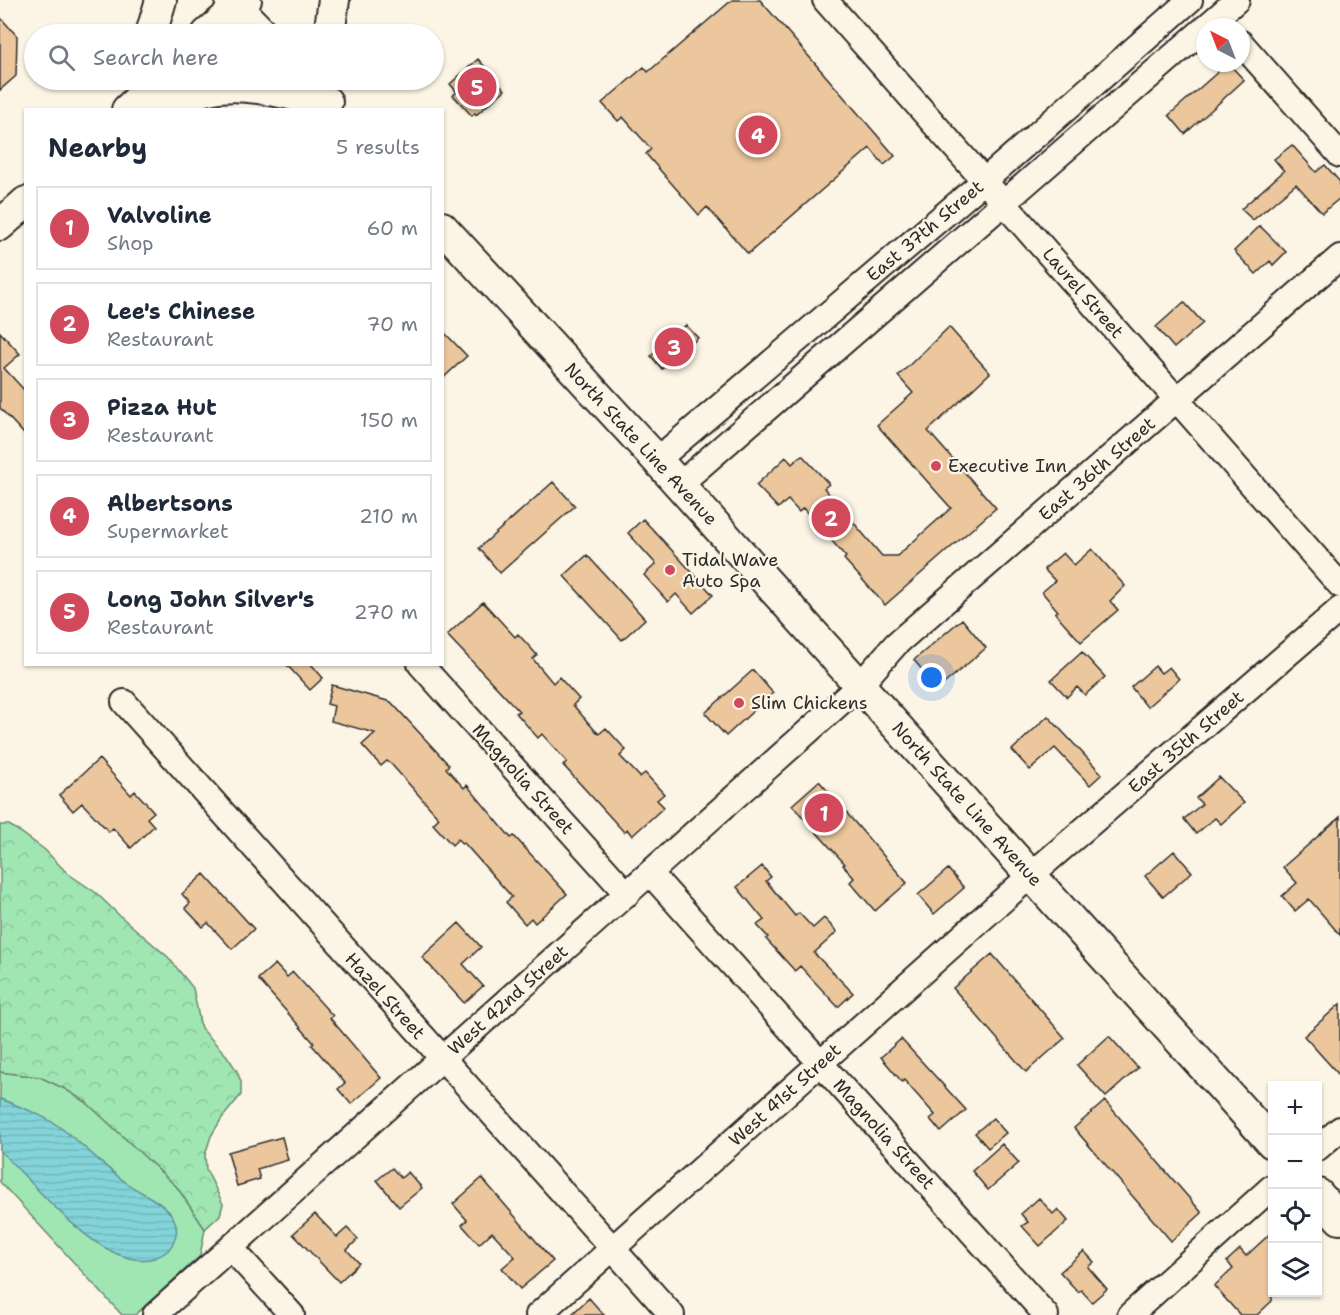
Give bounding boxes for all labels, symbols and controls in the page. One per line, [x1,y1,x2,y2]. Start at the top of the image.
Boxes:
north arrow [1196,18,1250,72]
search box [24,24,444,90]
icon: search [45,41,78,74]
text: Search here [93,43,219,72]
pin: 5 [458,64,496,110]
pin: 4 [738,112,777,158]
text: Nearby [48,130,147,165]
text: 5 results [336,134,420,160]
street label: East 37th Street [861,175,989,287]
text: Valvoline [107,201,212,230]
text: 1 [65,215,74,241]
text: 60 m [366,215,418,241]
text: Shop [107,230,154,256]
street label: Laurel Street [1037,243,1129,344]
text: Lee's Chinese [107,297,255,326]
text: 2 [63,311,77,337]
text: 70 m [366,311,418,337]
pin: 3 [654,324,694,370]
text: Restaurant [107,326,214,352]
street label: North State Line Avenue [559,358,723,530]
text: Pizza Hut [107,393,217,422]
text: 3 [63,407,77,433]
text: 150 m [360,407,418,433]
street label: East 36th Street [1034,412,1160,526]
text: Restaurant [107,422,214,448]
place label: Executive Inn [948,454,1067,478]
marker: Executive Inn [929,459,943,473]
text: Albertsons [107,489,233,518]
pin: 2 [812,496,850,540]
text: 4 [63,503,77,529]
text: 210 m [359,503,418,529]
text: Supermarket [107,518,229,544]
place label: Tidal Wave Auto Spa [682,548,778,593]
marker: Tidal Wave Auto Spa [663,563,677,577]
text: Long John Silver's [107,585,314,614]
text: 5 [63,599,76,625]
text: 270 m [354,599,418,625]
text: Restaurant [107,614,214,640]
your location [917,663,946,692]
street label: East 35th Street [1123,685,1249,799]
place label: Slim Chickens [751,691,868,715]
marker: Slim Chickens [732,696,746,710]
street label: North State Line Avenue [886,716,1048,892]
street label: Magnolia Street [467,718,579,840]
pin: 1 [804,790,844,836]
street label: West 42nd Street [443,940,573,1060]
street label: Hazel Street [340,948,430,1045]
street label: West 41st Street [724,1038,846,1152]
street label: Magnolia Street [828,1073,940,1195]
map controls [1268,1081,1322,1297]
button: + [1268,1081,1322,1135]
button: − [1268,1135,1322,1189]
button: locate [1268,1189,1322,1243]
button: layers [1268,1243,1322,1297]

